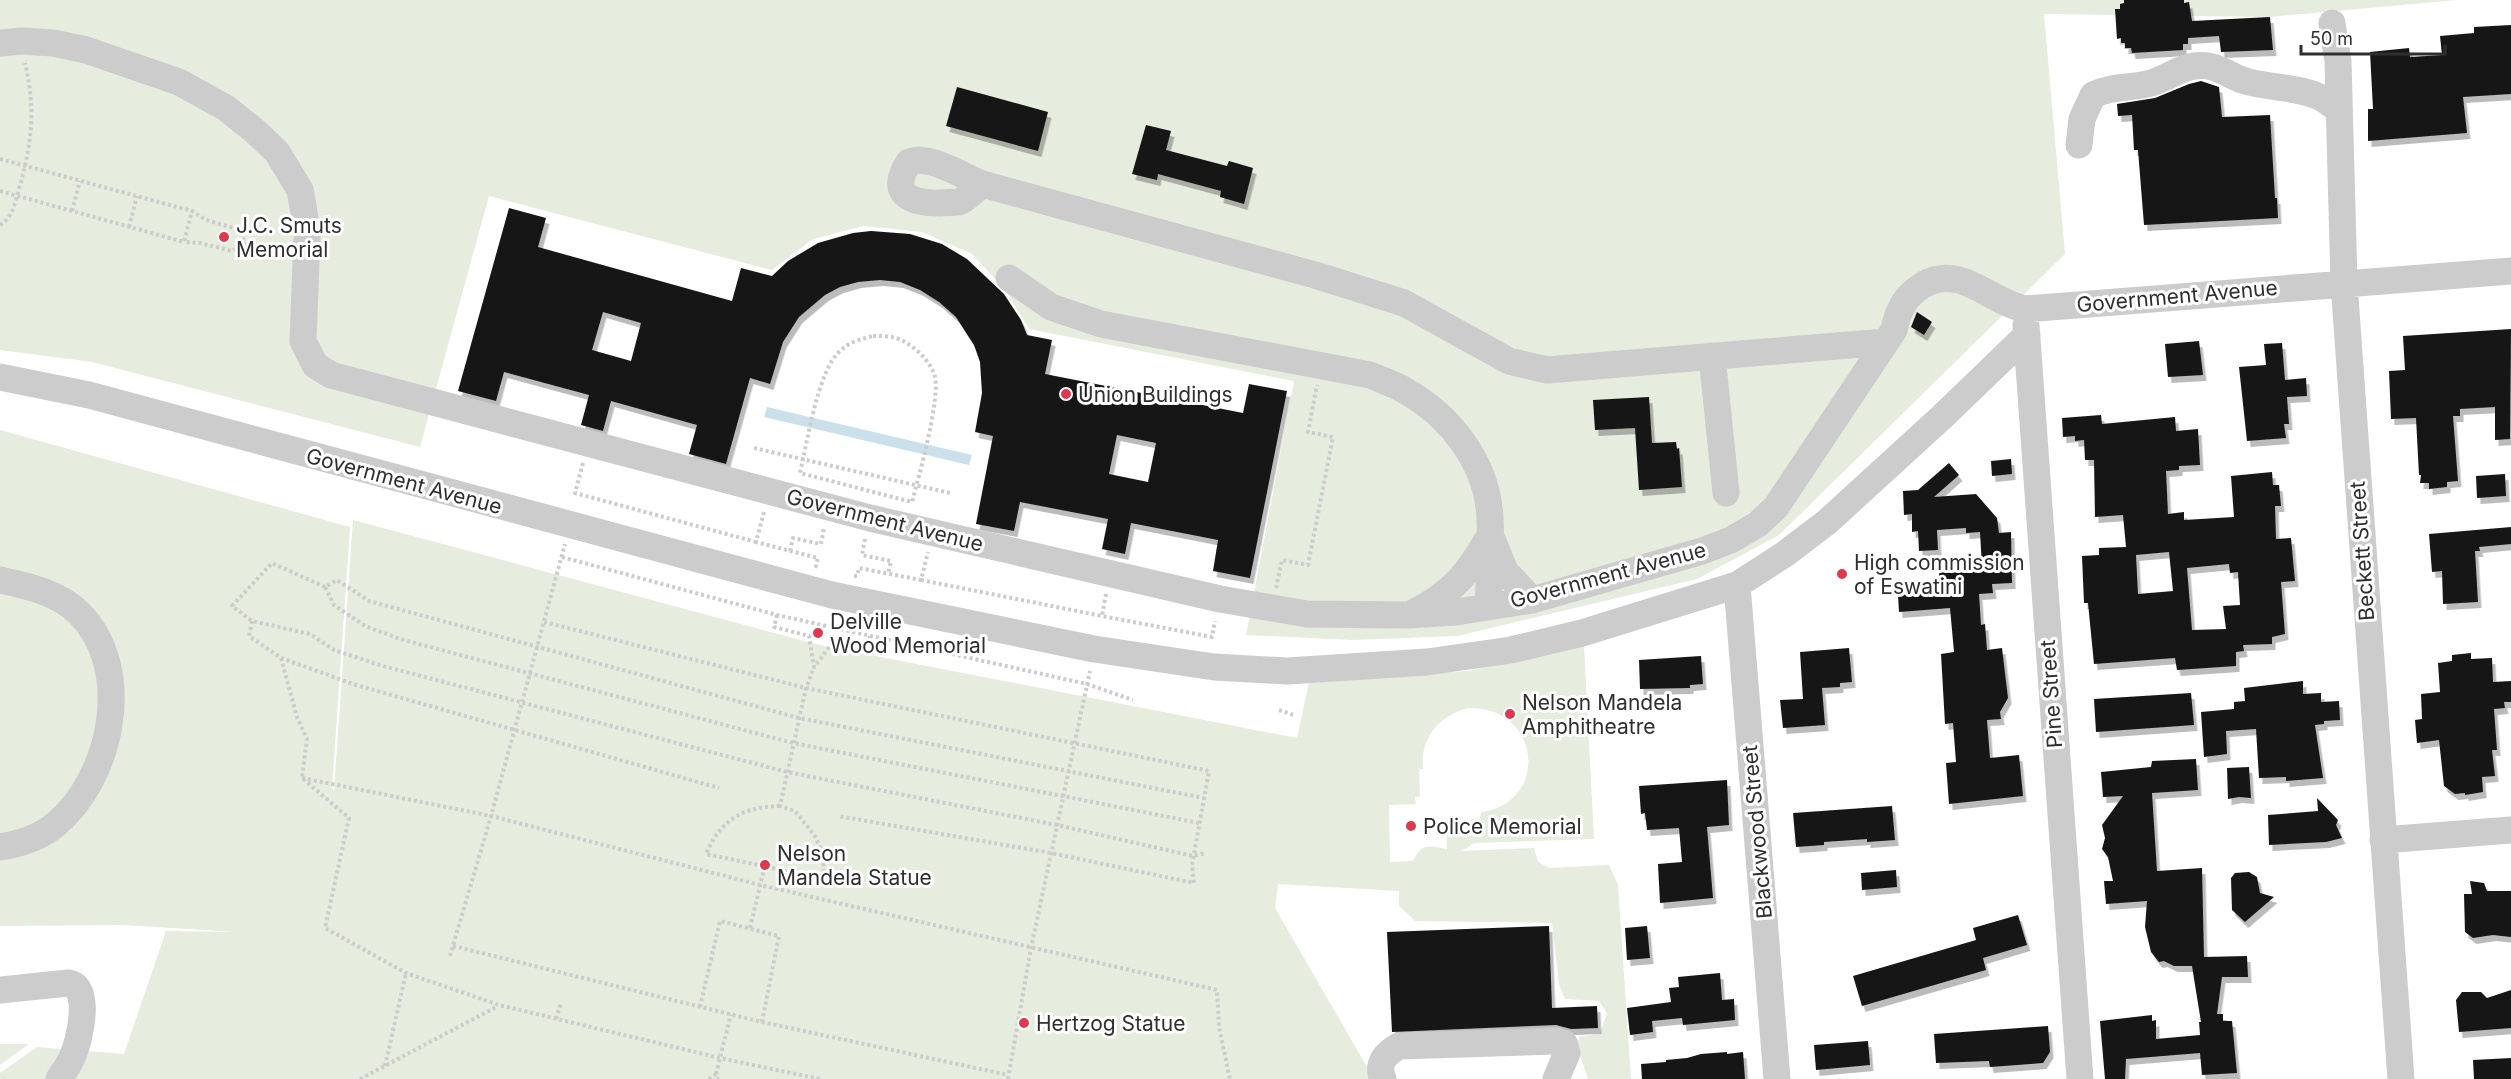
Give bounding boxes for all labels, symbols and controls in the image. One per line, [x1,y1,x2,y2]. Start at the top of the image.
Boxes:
scale bar [2301,18,2445,56]
text: 50 m [2310,28,2353,49]
place label: J.C. Smuts Memorial [236,213,342,262]
marker: J.C. Smuts Memorial [217,230,231,244]
street label: Government Avenue [2075,275,2279,317]
place label: Union Buildings [1078,382,1233,407]
marker: Union Buildings [1059,387,1073,401]
street label: Government Avenue [303,443,505,519]
street label: Beckett Street [2345,480,2379,622]
street label: Government Avenue [784,483,986,557]
street label: Government Avenue [1507,537,1709,613]
place label: High commission of Eswatini [1854,550,2025,599]
marker: High commission of Eswatini [1835,567,1849,581]
place label: Delville Wood Memorial [830,609,986,658]
marker: Delville Wood Memorial [811,626,825,640]
street label: Pine Street [2035,639,2067,749]
place label: Nelson Mandela Amphitheatre [1522,690,1682,739]
marker: Nelson Mandela Amphitheatre [1503,707,1517,721]
street label: Blackwood Street [1737,744,1777,920]
place label: Police Memorial [1423,814,1582,839]
marker: Police Memorial [1404,819,1418,833]
place label: Nelson Mandela Statue [777,841,932,890]
marker: Nelson Mandela Statue [758,858,772,872]
place label: Hertzog Statue [1036,1011,1185,1036]
marker: Hertzog Statue [1017,1016,1031,1030]

